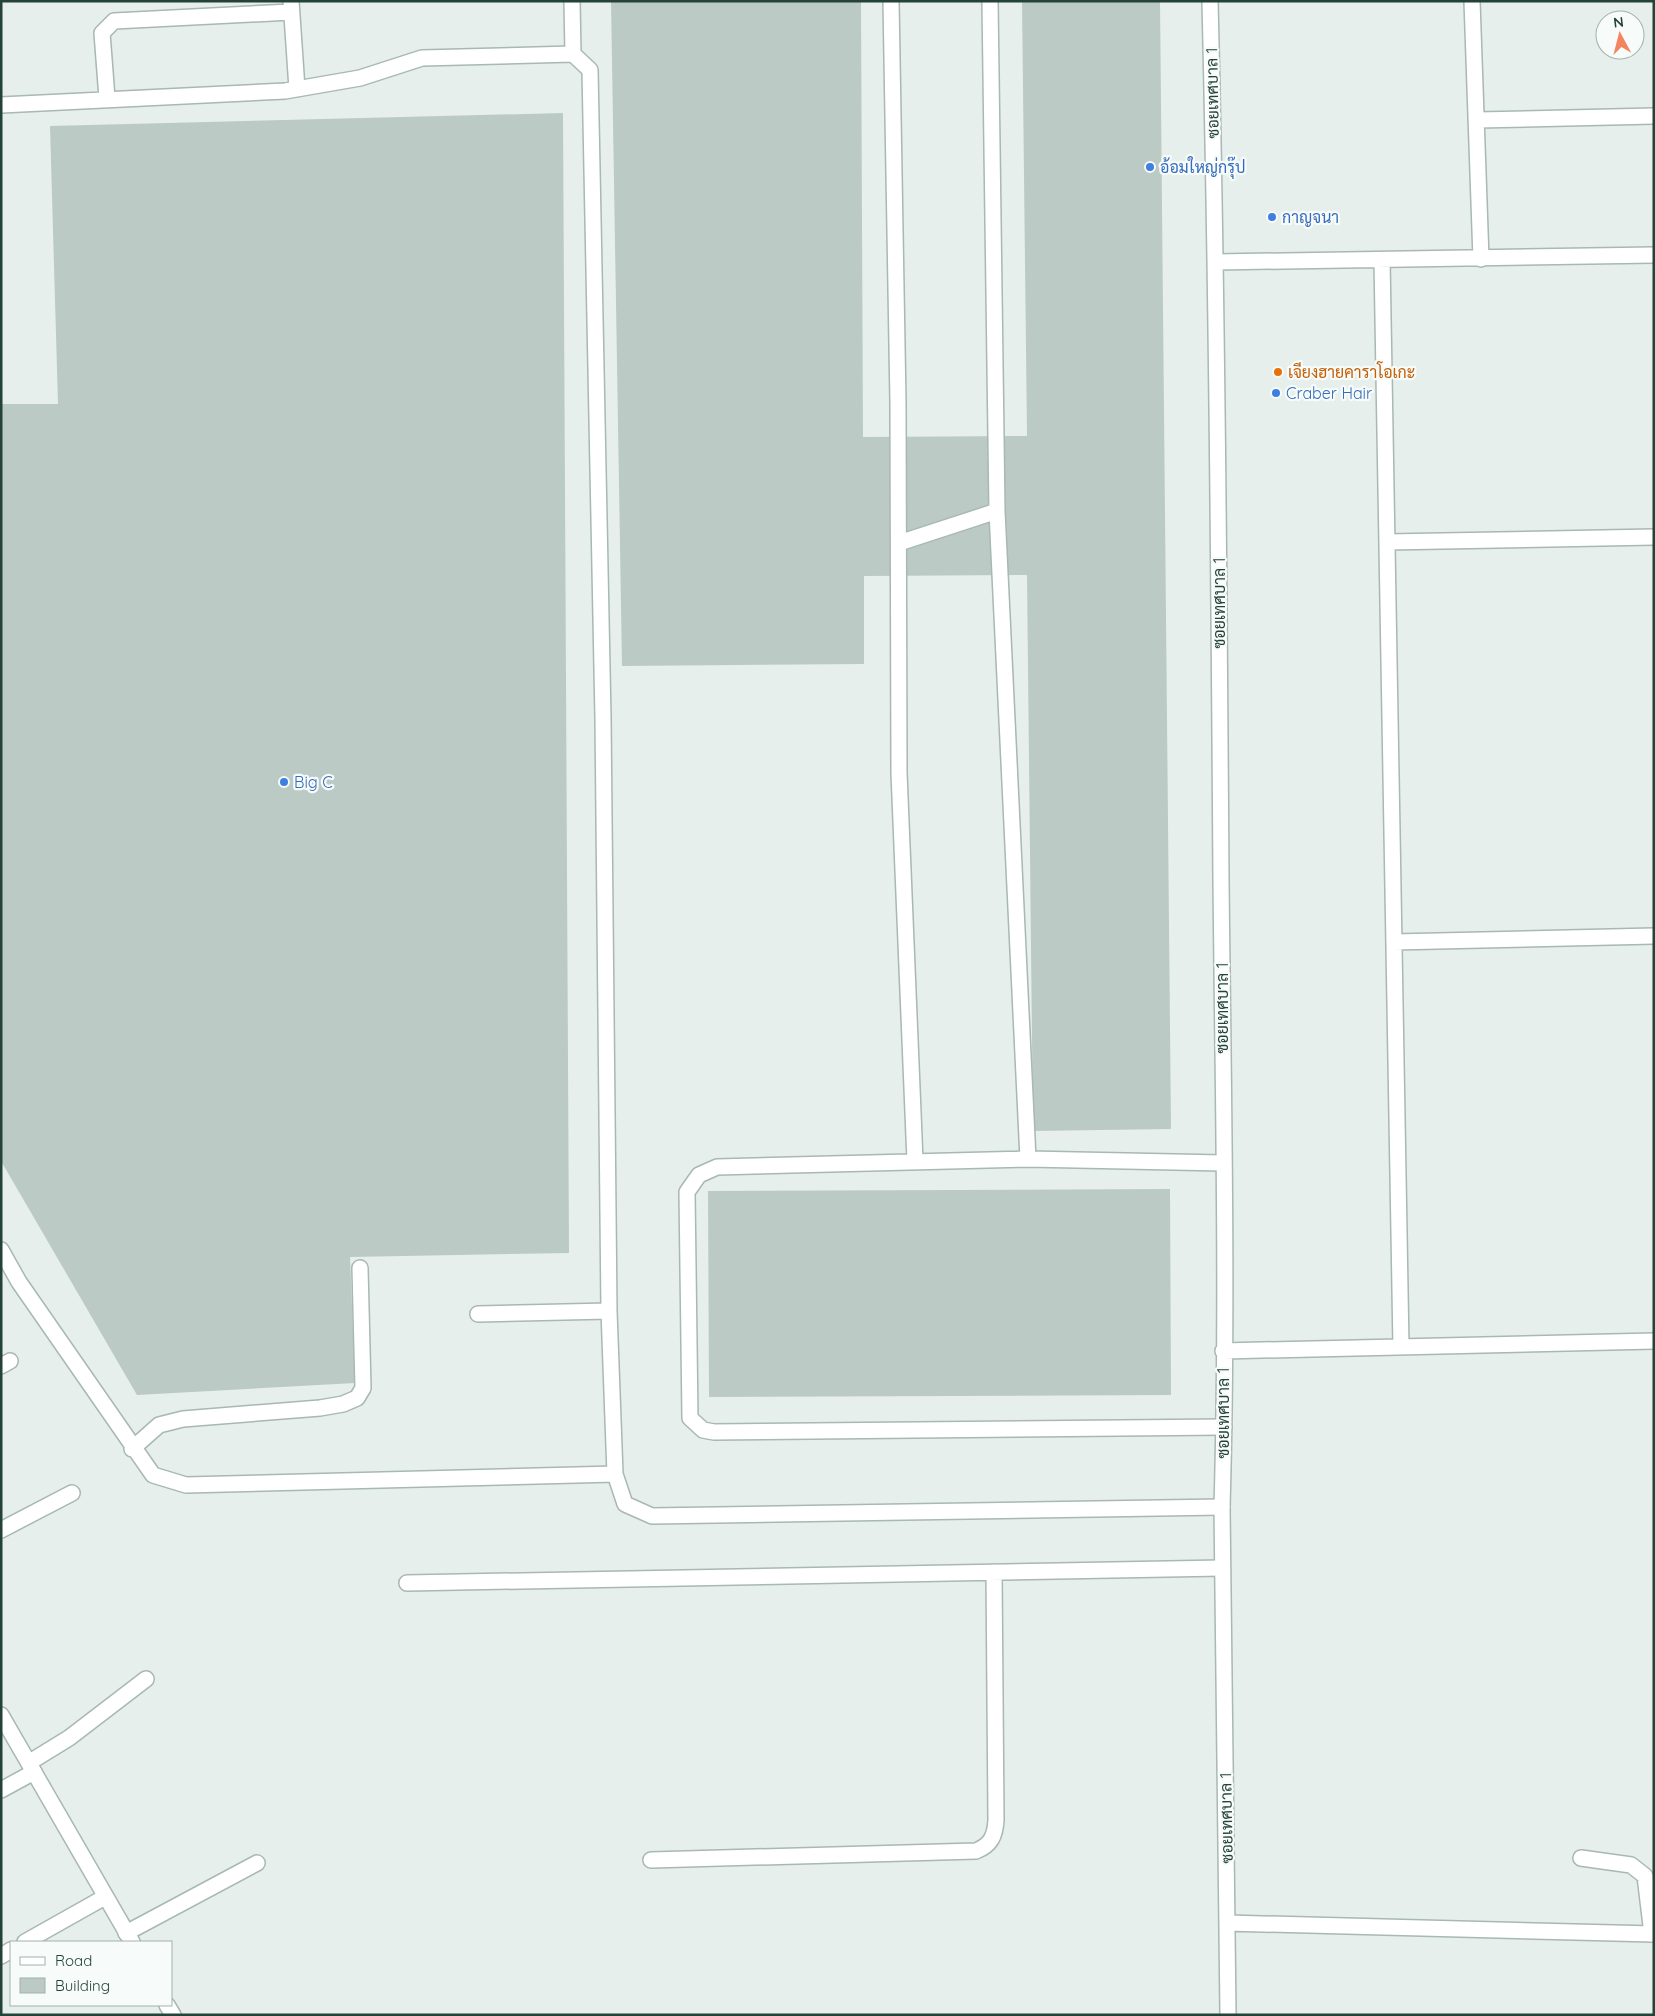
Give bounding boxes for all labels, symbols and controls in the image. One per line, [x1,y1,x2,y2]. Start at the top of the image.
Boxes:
north arrow [1595,10,1645,60]
text: N [1612,13,1625,32]
street label: ซอยเทศบาล 1 [1201,47,1223,139]
place label: อ้อมใหญ่กรุ๊ป [1160,156,1246,179]
marker: อ้อมใหญ่กรุ๊ป [1144,161,1156,173]
place label: กาญจนา [1282,207,1339,227]
marker: กาญจนา [1266,211,1278,223]
place label: เจียงฮายคาราโอเกะ [1288,361,1415,382]
marker: เจียงฮายคาราโอเกะ [1272,366,1284,378]
place label: Craber Hair [1286,383,1372,403]
marker: Craber Hair [1270,387,1282,399]
street label: ซอยเทศบาล 1 [1209,557,1229,649]
place label: Big C [294,772,333,792]
marker: Big C [278,776,290,788]
street label: ซอยเทศบาล 1 [1212,962,1232,1054]
street label: ซอยเทศบาล 1 [1213,1367,1233,1459]
street label: ซอยเทศบาล 1 [1215,1772,1237,1864]
legend [10,1941,172,2006]
text: Road [55,1951,92,1970]
text: Building [55,1976,110,1995]

